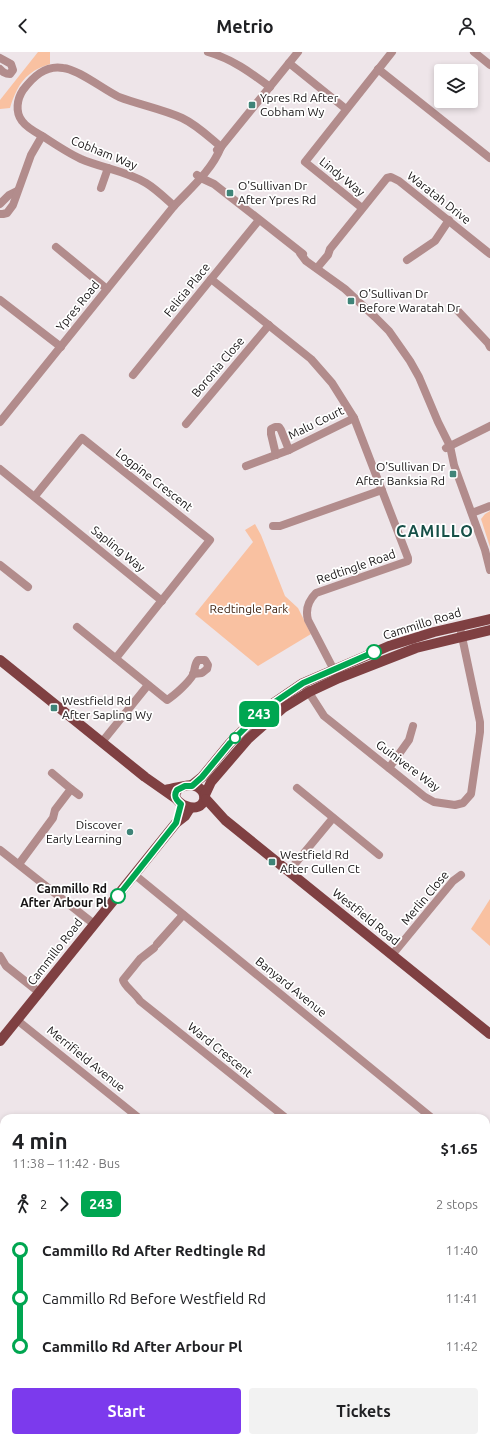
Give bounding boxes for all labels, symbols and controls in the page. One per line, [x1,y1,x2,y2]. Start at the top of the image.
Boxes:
icon: back [12,15,34,37]
icon: person [456,15,478,37]
text: Metrio [216,16,274,36]
map controls [434,64,478,108]
button: layers [434,64,478,108]
place label: Ypres Rd After Cobham Wy [260,91,339,118]
marker: Ypres Rd After Cobham Wy [247,100,257,110]
street label: Cobham Way [69,133,139,172]
street label: Lindy Way [317,154,368,199]
street label: Waratah Drive [405,169,473,226]
place label: O'Sullivan Dr After Ypres Rd [238,179,316,206]
marker: O'Sullivan Dr After Ypres Rd [225,188,235,198]
street label: Felicia Place [161,260,212,319]
street label: Ypres Road [54,278,102,333]
place label: O'Sullivan Dr Before Waratah Dr [359,287,460,314]
marker: O'Sullivan Dr Before Waratah Dr [346,296,356,306]
street label: Boronia Close [189,334,246,399]
street label: Malu Court [286,403,346,442]
street label: Logpine Crescent [113,446,195,514]
place label: O'Sullivan Dr After Banksia Rd [356,460,445,487]
marker: O'Sullivan Dr After Banksia Rd [448,469,458,479]
district label: CAMILLO [396,522,474,540]
street label: Sapling Way [89,523,148,574]
street label: Redtingle Road [315,547,397,586]
park label: Redtingle Park [210,602,288,615]
street label: Cammillo Road [381,605,462,642]
unlabelled marker [366,644,382,660]
place label: Westfield Rd After Sapling Wy [62,694,152,721]
line badge: 243 [236,701,282,727]
marker: Westfield Rd After Sapling Wy [49,703,59,713]
text: 243 [247,706,271,722]
unlabelled marker [229,732,241,744]
street label: Guinivere Way [374,737,443,794]
place label: Discover Early Learning [46,818,122,845]
marker: Discover Early Learning [125,827,135,837]
place label: Westfield Rd After Cullen Ct [280,848,360,875]
marker: Westfield Rd After Cullen Ct [267,857,277,867]
street label: Merlin Close [398,868,451,927]
place label: Cammillo Rd After Arbour Pl [20,882,107,909]
street label: Westfield Road [330,886,402,948]
marker: Cammillo Rd After Arbour Pl [110,888,126,904]
street label: Cammillo Road [25,916,85,988]
street label: Banyard Avenue [253,954,329,1019]
street label: Ward Crescent [186,1020,255,1080]
street label: Merrifield Avenue [45,1023,128,1094]
text: 4 min [12,1128,68,1153]
text: $1.65 [440,1140,478,1157]
text: 11:38 – 11:42 · Bus [12,1156,120,1170]
icon: walk [12,1193,34,1215]
icon: forward [53,1193,75,1215]
text: 243 [89,1196,113,1212]
text: 2 [40,1197,47,1211]
text: 2 stops [436,1197,478,1211]
text: Cammillo Rd After Redtingle Rd [42,1242,266,1259]
text: 11:40 [445,1243,478,1257]
text: Cammillo Rd Before Westfield Rd [42,1290,266,1307]
text: 11:41 [445,1291,478,1305]
text: Cammillo Rd After Arbour Pl [42,1338,242,1355]
text: 11:42 [445,1339,478,1353]
button: Start [12,1388,241,1434]
button: Tickets [249,1388,478,1434]

